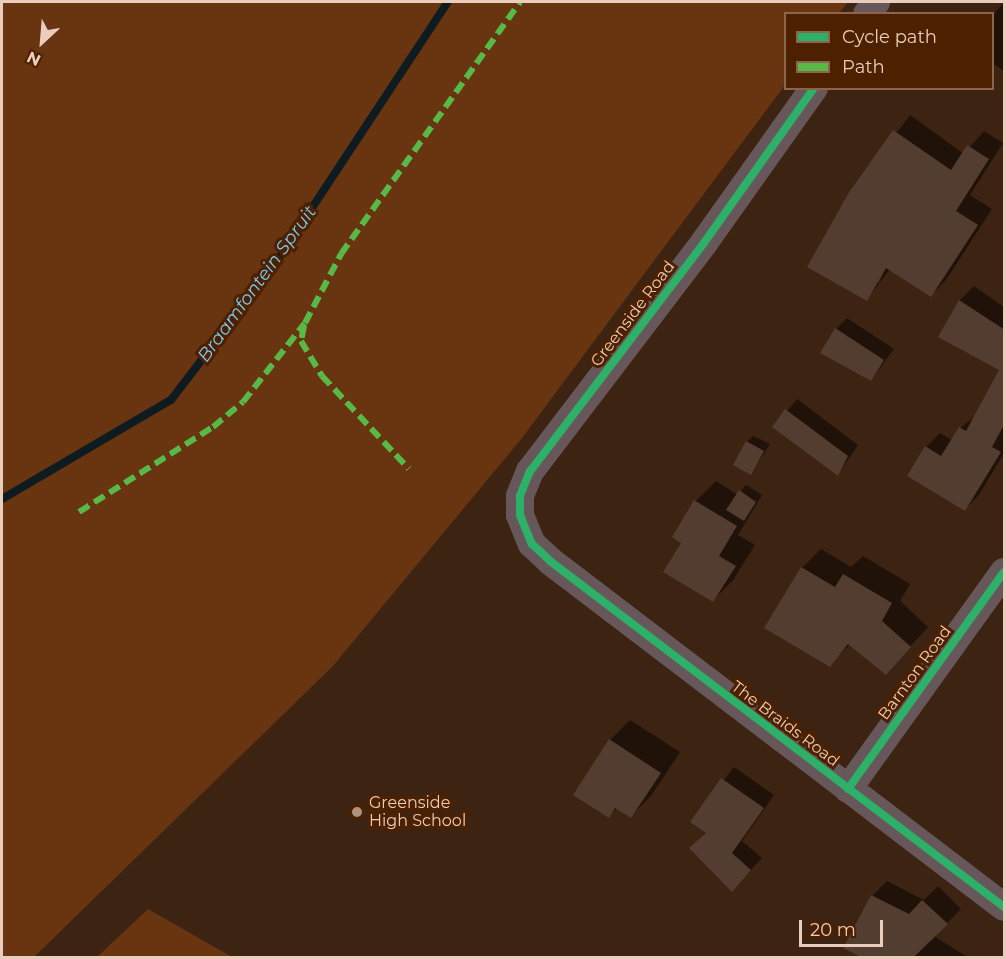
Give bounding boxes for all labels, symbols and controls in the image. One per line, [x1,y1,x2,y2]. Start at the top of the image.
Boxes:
north arrow [12,12,72,72]
legend [784,12,994,90]
text: Cycle path [842,26,937,48]
text: N [24,47,44,70]
text: Path [842,56,885,78]
water label: Braamfontein Spruit [193,202,321,366]
street label: Greenside Road [587,257,679,371]
street label: Barnton Road [874,622,956,724]
street label: The Braids Road [727,677,843,771]
place label: Greenside High School [369,793,466,831]
marker: Greenside High School [350,805,364,819]
scale bar [802,908,886,946]
text: 20 m [810,919,856,941]

